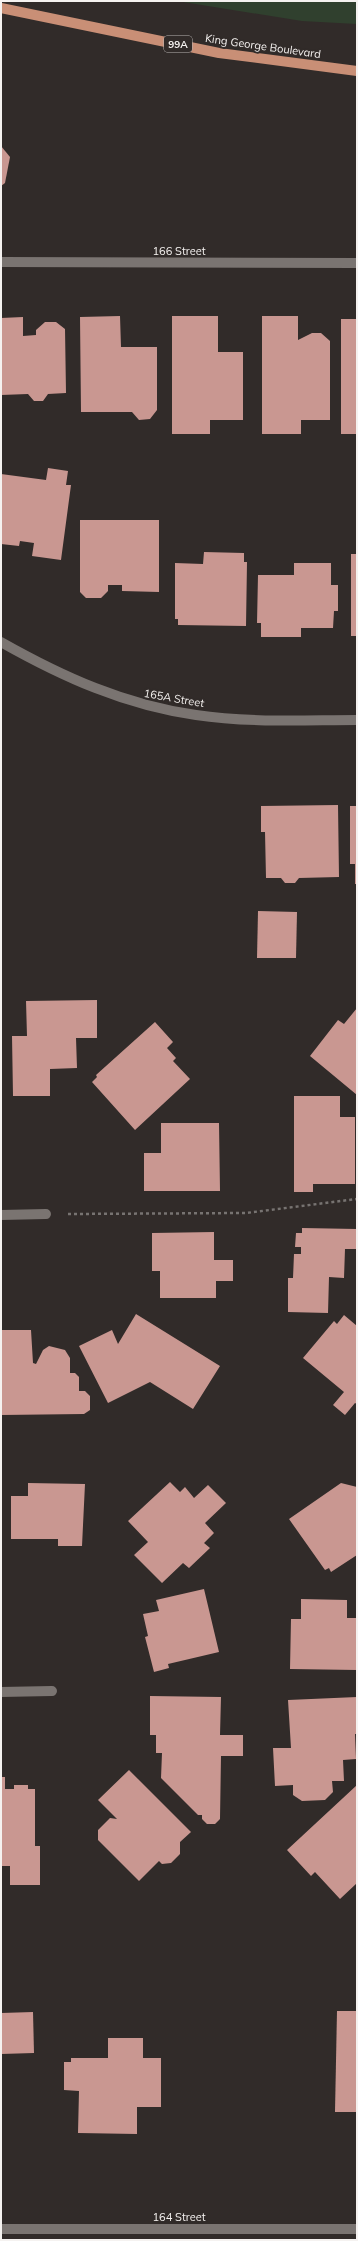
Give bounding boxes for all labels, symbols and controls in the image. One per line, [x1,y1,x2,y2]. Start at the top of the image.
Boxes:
street label: King George Boulevard [204,31,322,61]
road number: 99A [164,36,192,52]
street label: 166 Street [152,244,206,258]
street label: 165A Street [143,686,205,710]
street label: 164 Street [152,2210,206,2224]

